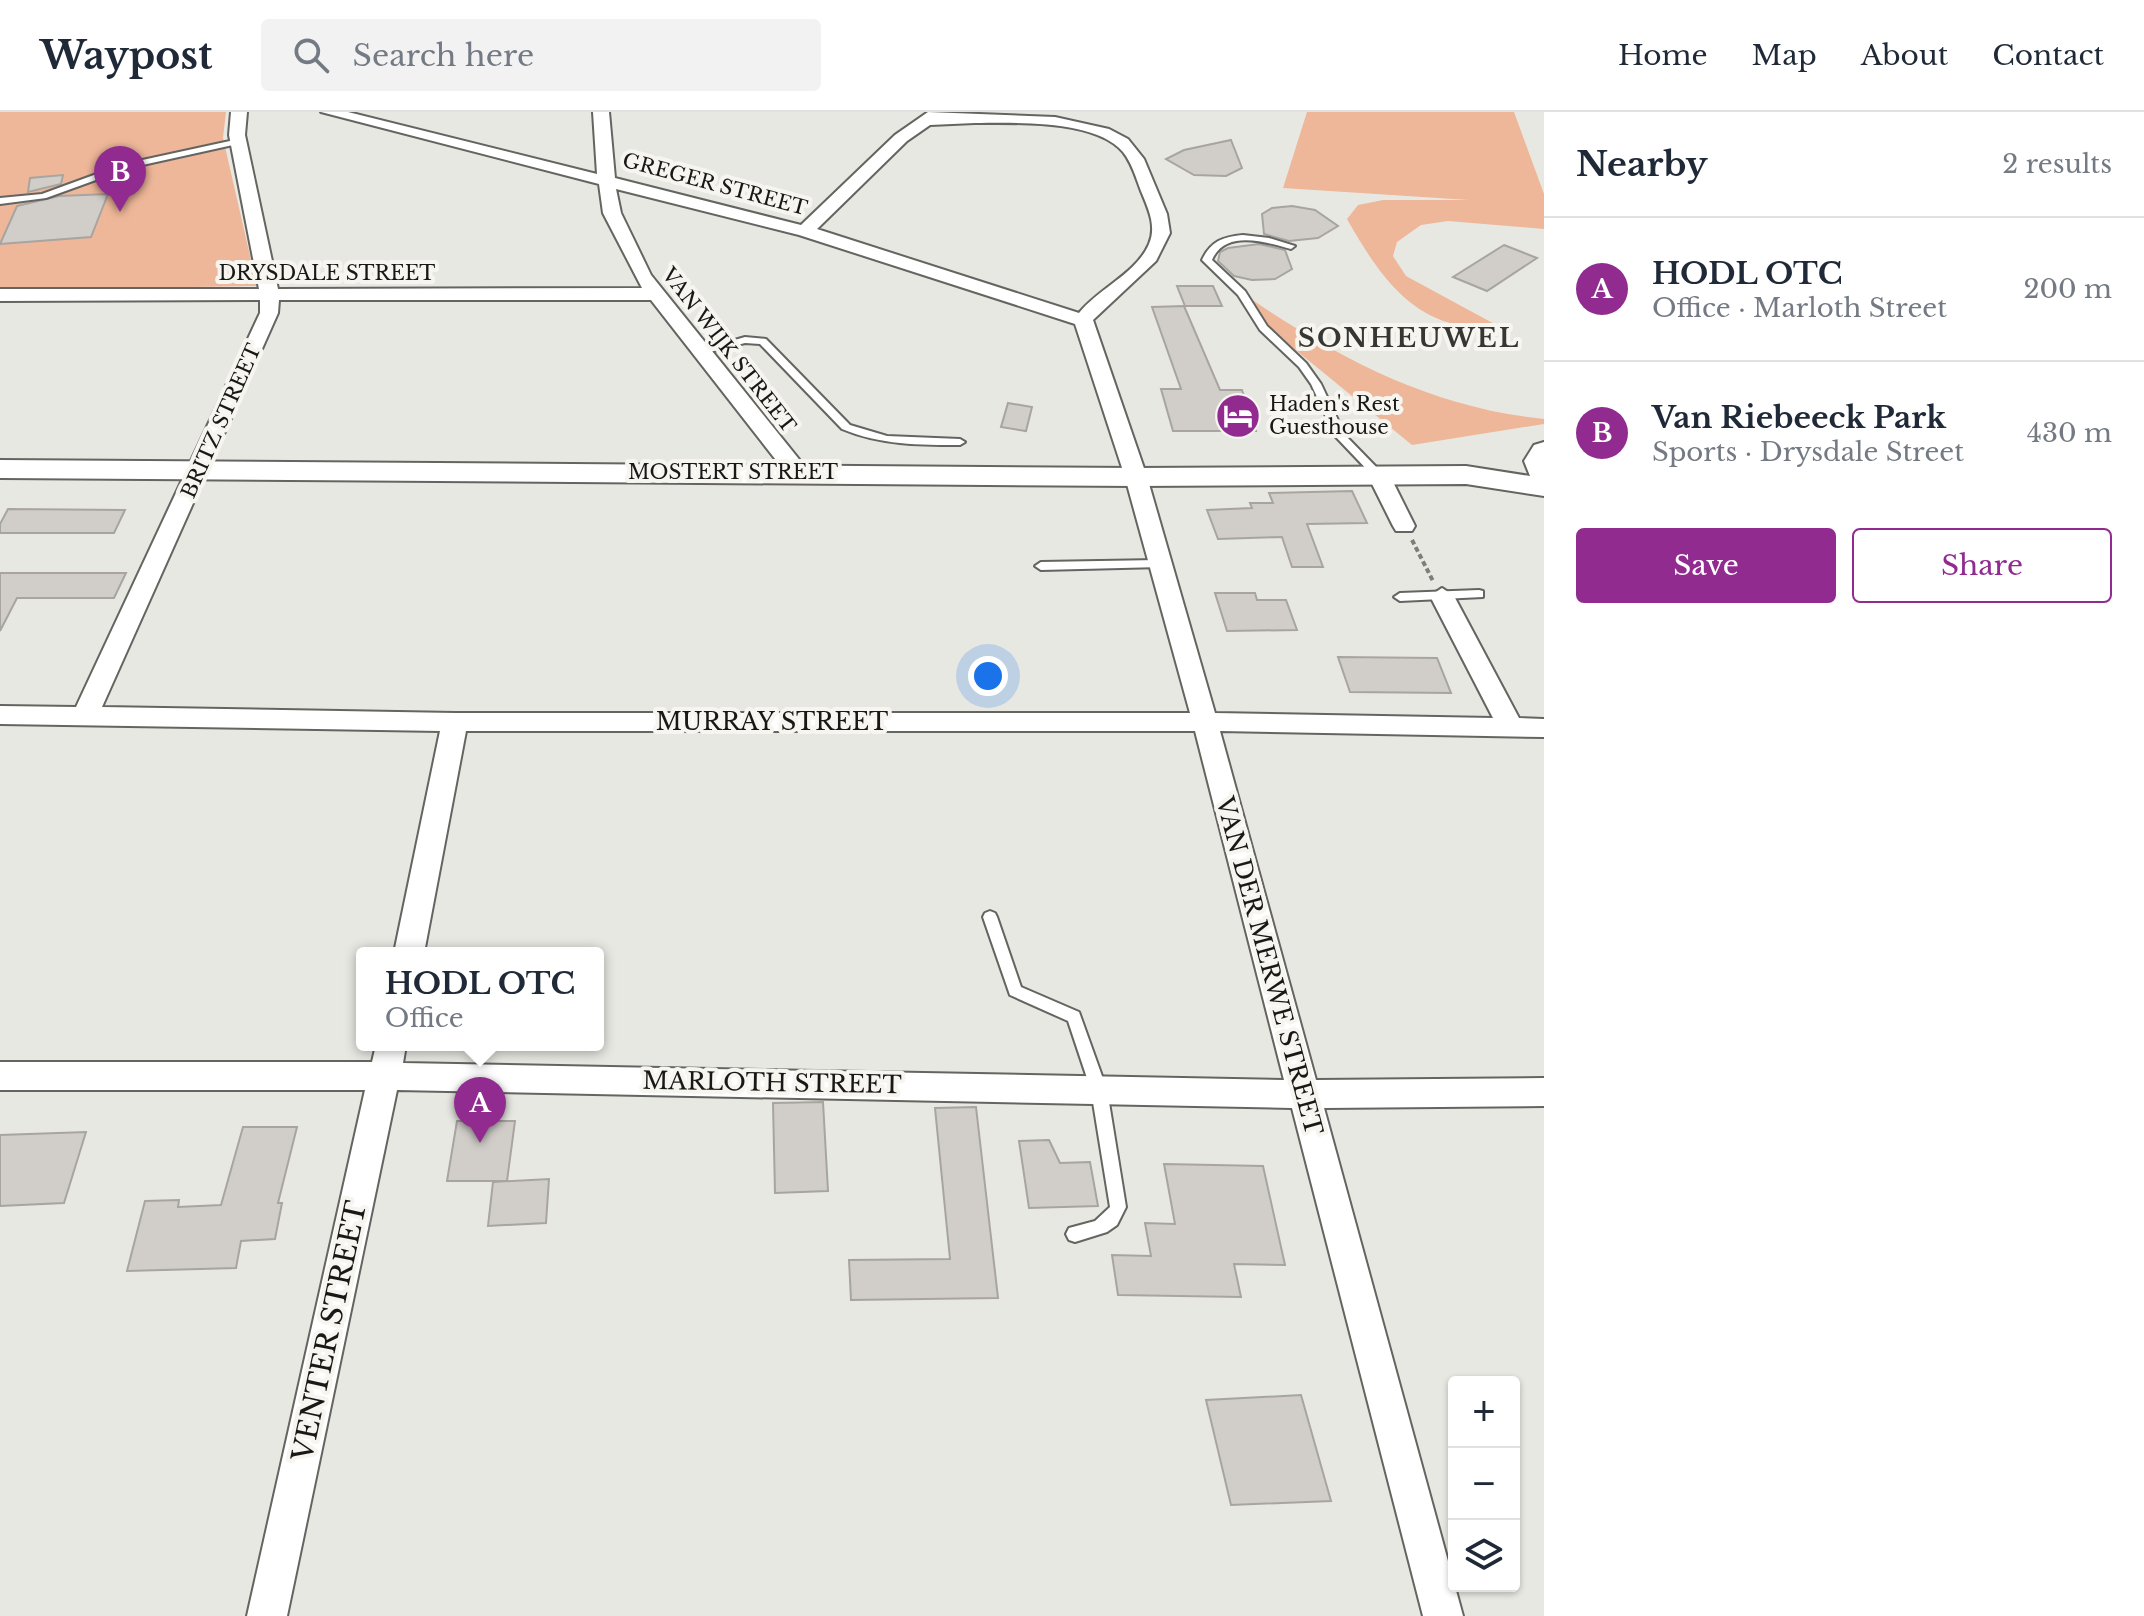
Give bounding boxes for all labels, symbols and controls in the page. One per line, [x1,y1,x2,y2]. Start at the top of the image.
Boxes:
search box [261,19,821,91]
text: Waypost [40,32,213,79]
icon: search [289,33,333,77]
text: Search here [353,37,534,74]
text: Home [1618,38,1708,73]
text: Map [1752,38,1817,73]
text: About [1861,38,1948,73]
text: Contact [1992,38,2104,73]
text: Nearby [1576,143,1708,185]
pin: B [94,146,146,212]
street label: GREGER STREET [620,148,810,220]
text: 2 results [2002,148,2112,180]
text: HODL OTC [1652,255,1842,292]
street label: DRYSDALE STREET [219,261,435,285]
street label: VAN WIJK STREET [657,262,801,437]
text: A [1591,273,1613,305]
text: 200 m [2023,273,2112,305]
text: Office · Marloth Street [1652,292,1947,324]
district label: SONHEUWEL [1298,322,1520,354]
street label: BRITZ STREET [176,340,266,502]
hotel icon: Haden's Rest Guesthouse [1214,392,1262,440]
place label: Haden's Rest Guesthouse [1269,392,1400,439]
text: Van Riebeeck Park [1652,399,1946,436]
text: B [1592,417,1612,449]
text: 430 m [2027,417,2112,449]
text: Sports · Drysdale Street [1652,436,1964,468]
street label: MOSTERT STREET [628,460,838,484]
button: Save [1576,528,1836,603]
button: Share [1852,528,2112,603]
your location [968,656,1008,696]
street label: MURRAY STREET [656,707,888,736]
street label: VAN DER MERWE STREET [1210,793,1329,1138]
popup [356,947,604,1051]
text: HODL OTC [385,965,575,1002]
text: Office [385,1002,464,1034]
street label: MARLOTH STREET [642,1066,902,1099]
pin: A [454,1077,506,1143]
street label: VENTER STREET [285,1197,374,1465]
map controls [1448,1376,1520,1592]
button: + [1448,1376,1520,1448]
button: − [1448,1448,1520,1520]
button: layers [1448,1520,1520,1592]

